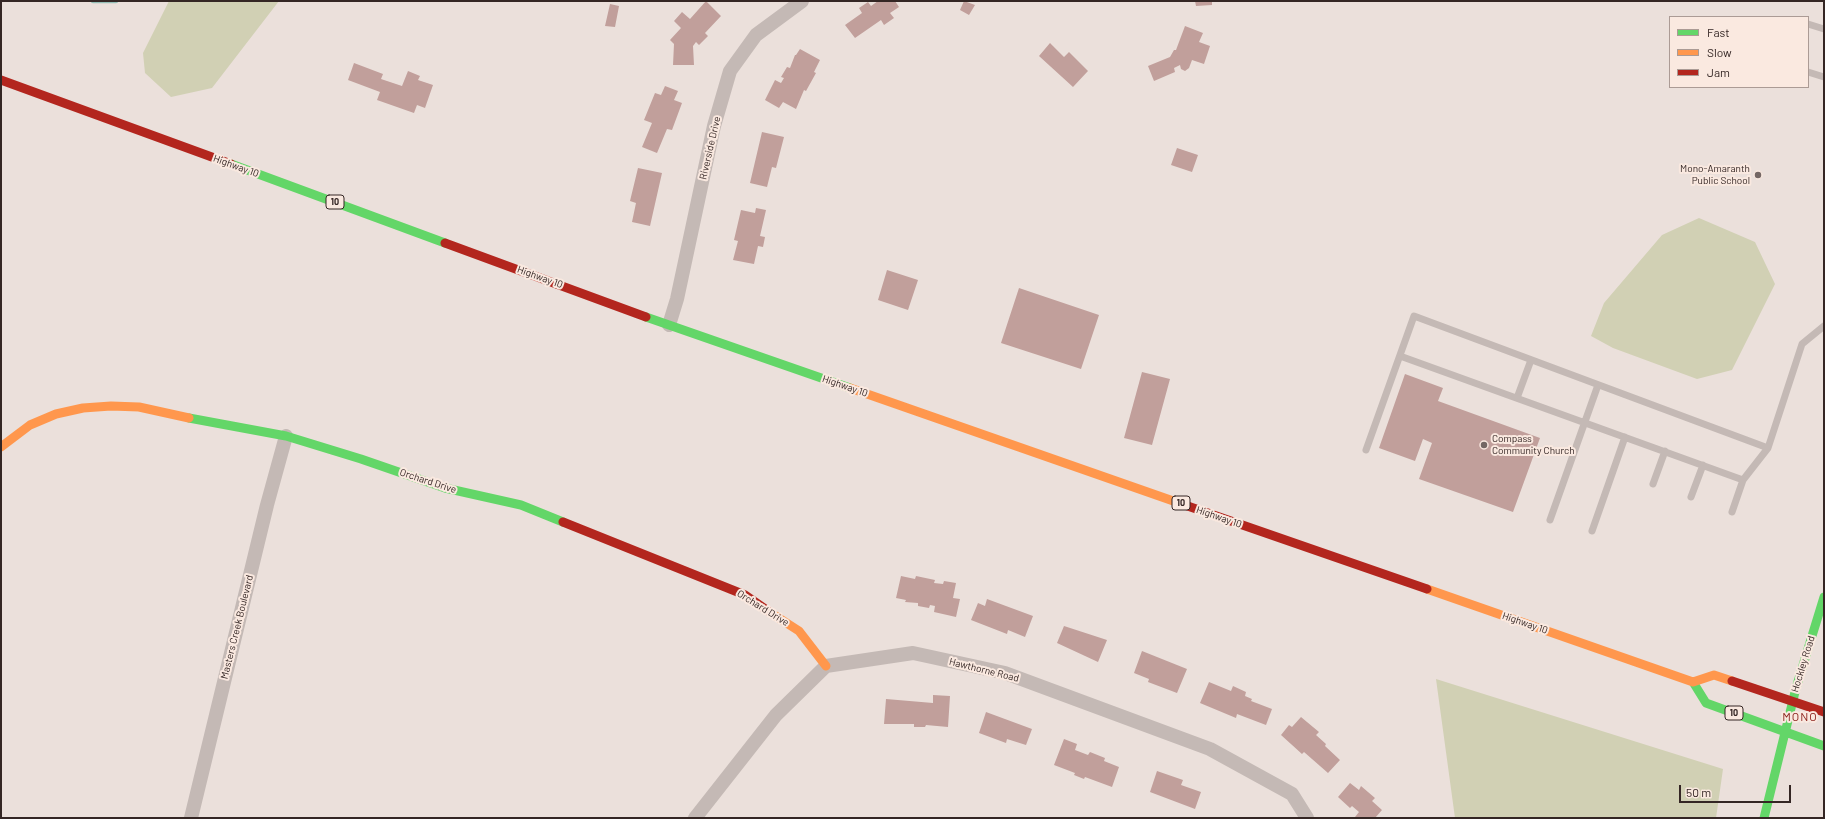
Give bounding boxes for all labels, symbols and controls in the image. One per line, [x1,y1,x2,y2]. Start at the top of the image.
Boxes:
legend [1669,16,1809,88]
text: Fast [1707,25,1730,39]
text: Slow [1707,45,1732,59]
text: Jam [1707,65,1730,79]
street label: Riverside Drive [697,115,723,181]
street label: Highway 10 [212,152,260,180]
place label: Mono-Amaranth Public School [1680,163,1750,186]
marker: Mono-Amaranth Public School [1753,170,1763,180]
road number: 10 [326,195,344,209]
street label: Highway 10 [516,263,564,291]
street label: Highway 10 [821,373,869,399]
place label: Compass Community Church [1492,433,1575,456]
marker: Compass Community Church [1479,440,1489,450]
street label: Orchard Drive [398,466,458,496]
road number: 10 [1172,496,1190,510]
street label: Highway 10 [1195,504,1243,530]
street label: Masters Creek Boulevard [218,574,256,680]
street label: Orchard Drive [735,587,791,629]
street label: Highway 10 [1501,610,1549,636]
street label: Hockley Road [1789,634,1817,694]
street label: Hawthorne Road [948,656,1020,684]
road number: 10 [1725,706,1743,720]
district label: MONO [1782,710,1818,724]
scale bar [1681,777,1793,803]
text: 50 m [1686,785,1711,799]

